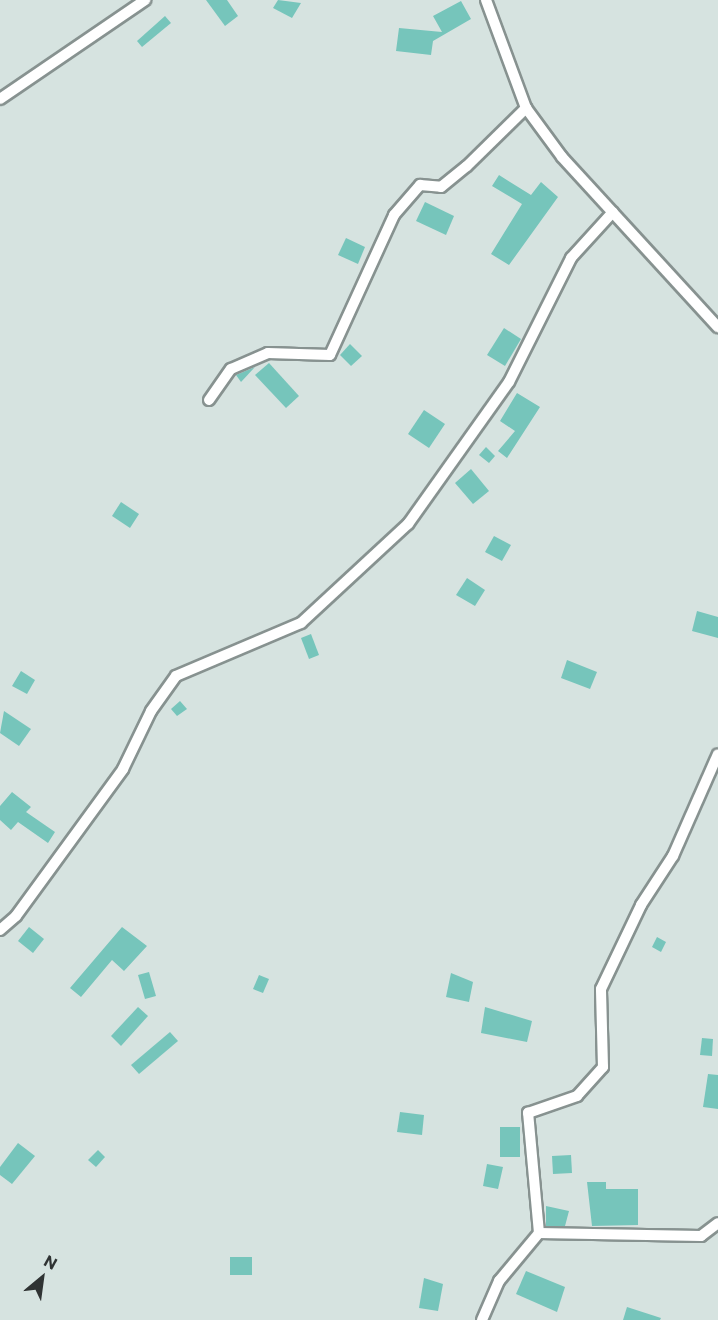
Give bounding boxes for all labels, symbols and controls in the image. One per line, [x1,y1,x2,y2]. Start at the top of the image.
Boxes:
north arrow [12,1248,72,1308]
text: N [41,1251,61,1273]

